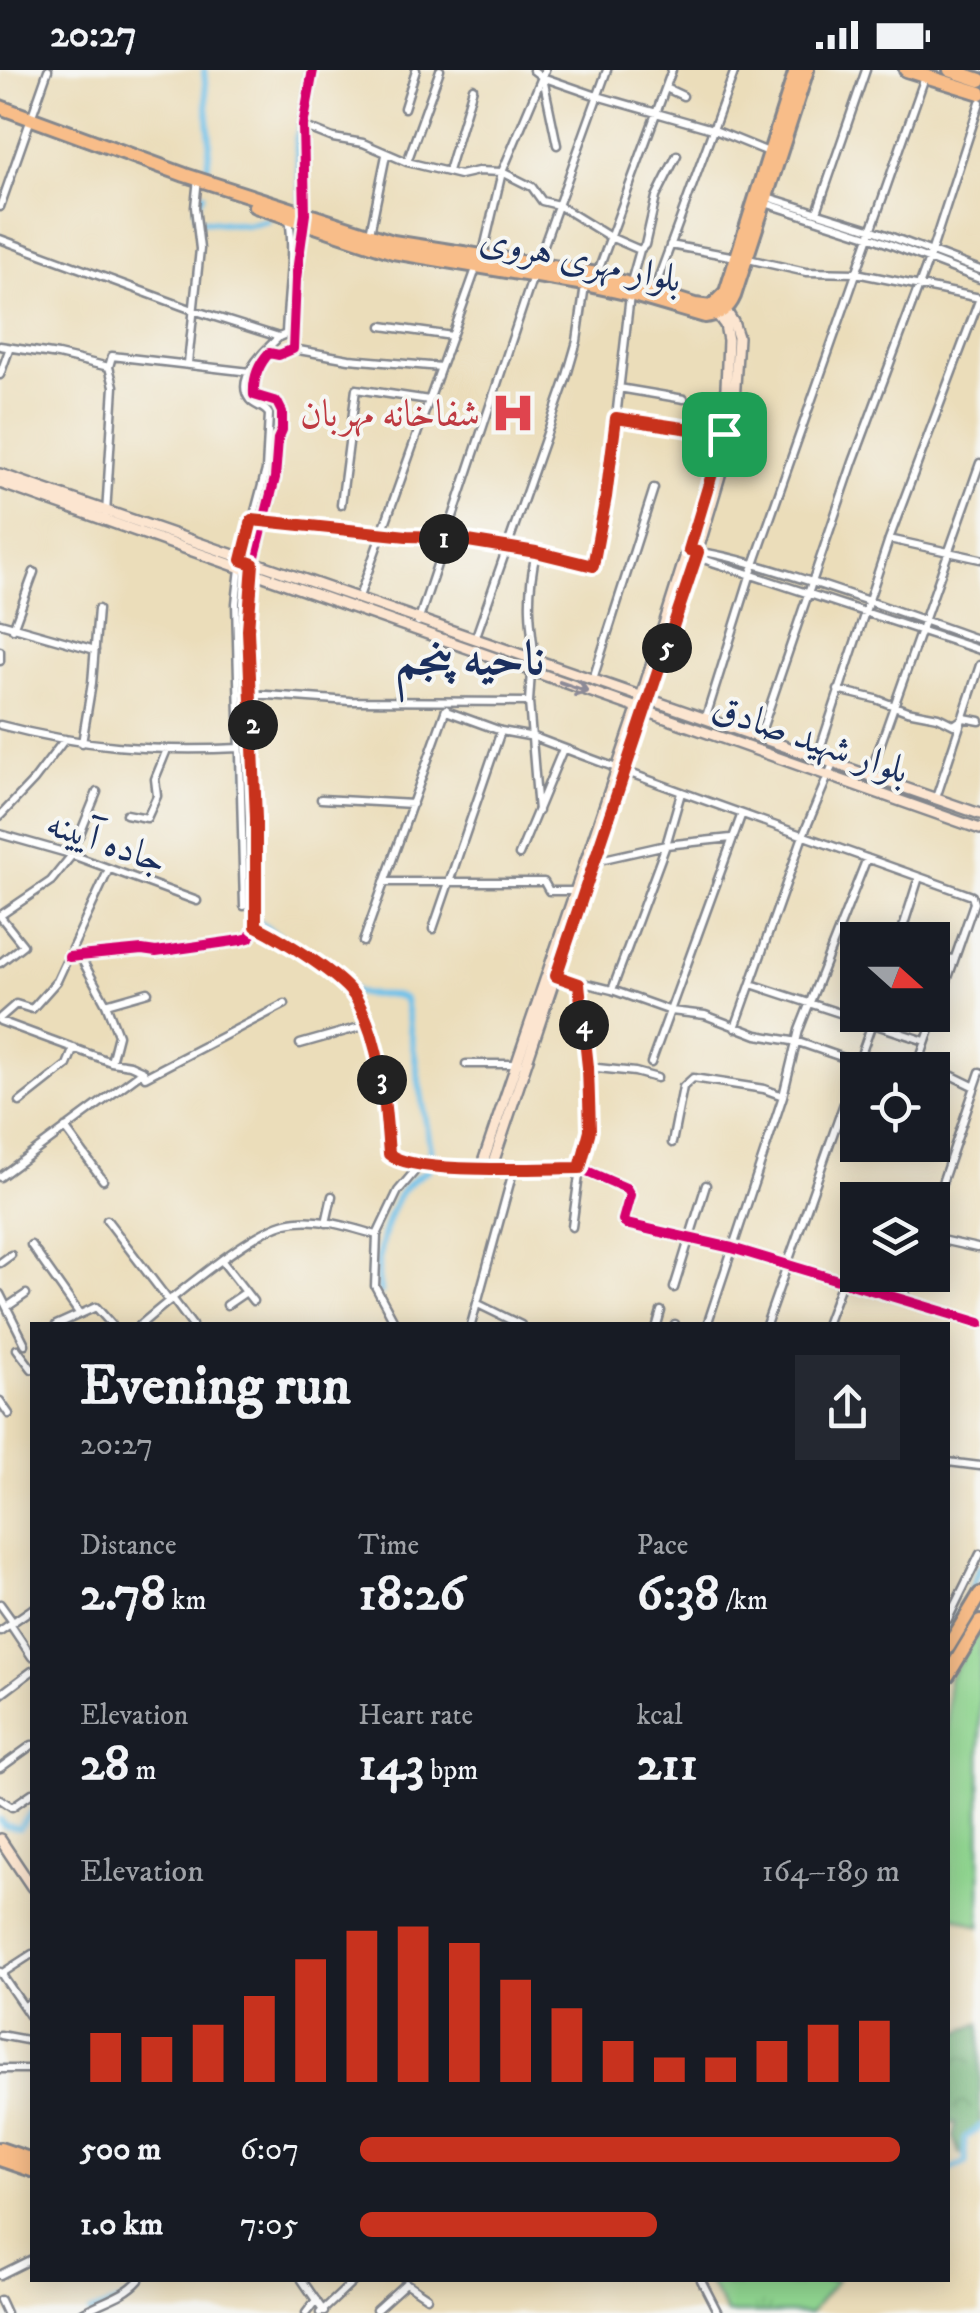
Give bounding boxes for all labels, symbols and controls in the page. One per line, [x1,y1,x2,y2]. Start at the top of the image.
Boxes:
text: 20:27 [50,11,137,59]
street label: بلوار مهری هروی [475,215,686,305]
hospital icon: شفاخانه مهربان [489,389,537,437]
place label: شفاخانه مهربان [300,391,480,439]
pin [682,392,767,477]
icon: arrive [697,407,752,462]
pin: 1 [419,514,469,564]
text: 1 [439,521,449,556]
pin: 5 [642,623,692,673]
district label: ناحیه پنجم [395,630,545,703]
text: 5 [660,630,674,665]
one-way arrow [558,679,589,697]
street label: بلوار شهید صادق [706,684,915,796]
pin: 2 [228,700,278,750]
text: 2 [246,707,260,742]
street label: جاده آیینه [40,800,173,886]
north arrow [840,922,950,1032]
map controls [840,922,950,1292]
pin: 4 [559,1000,609,1050]
text: 4 [576,1007,592,1042]
button: locate [840,1052,950,1162]
pin: 3 [357,1055,407,1105]
text: 3 [377,1062,387,1097]
button: layers [840,1182,950,1292]
text: Evening run [80,1353,351,1422]
button: share [795,1355,900,1460]
text: 20:27 [80,1425,153,1465]
text: Distance [80,1528,176,1563]
text: Time [358,1528,419,1563]
text: Pace [637,1528,688,1563]
text: 2.78 [80,1563,166,1626]
text: 18:26 [358,1563,465,1626]
text: 6:38 [637,1563,719,1626]
text: km [166,1583,206,1618]
text: /km [719,1583,768,1618]
text: Elevation [80,1698,188,1733]
text: Heart rate [358,1698,473,1733]
text: kcal [637,1698,683,1733]
text: 28 [80,1733,130,1796]
text: 143 [358,1733,424,1796]
text: 211 [637,1733,698,1796]
text: m [130,1753,157,1788]
text: bpm [424,1753,478,1788]
text: Elevation [80,1852,204,1892]
text: 164–189 m [762,1852,900,1892]
text: 500 m [80,2130,161,2170]
text: 6:07 [240,2130,299,2170]
text: 1.0 km [80,2205,163,2245]
text: 7:05 [240,2205,298,2245]

